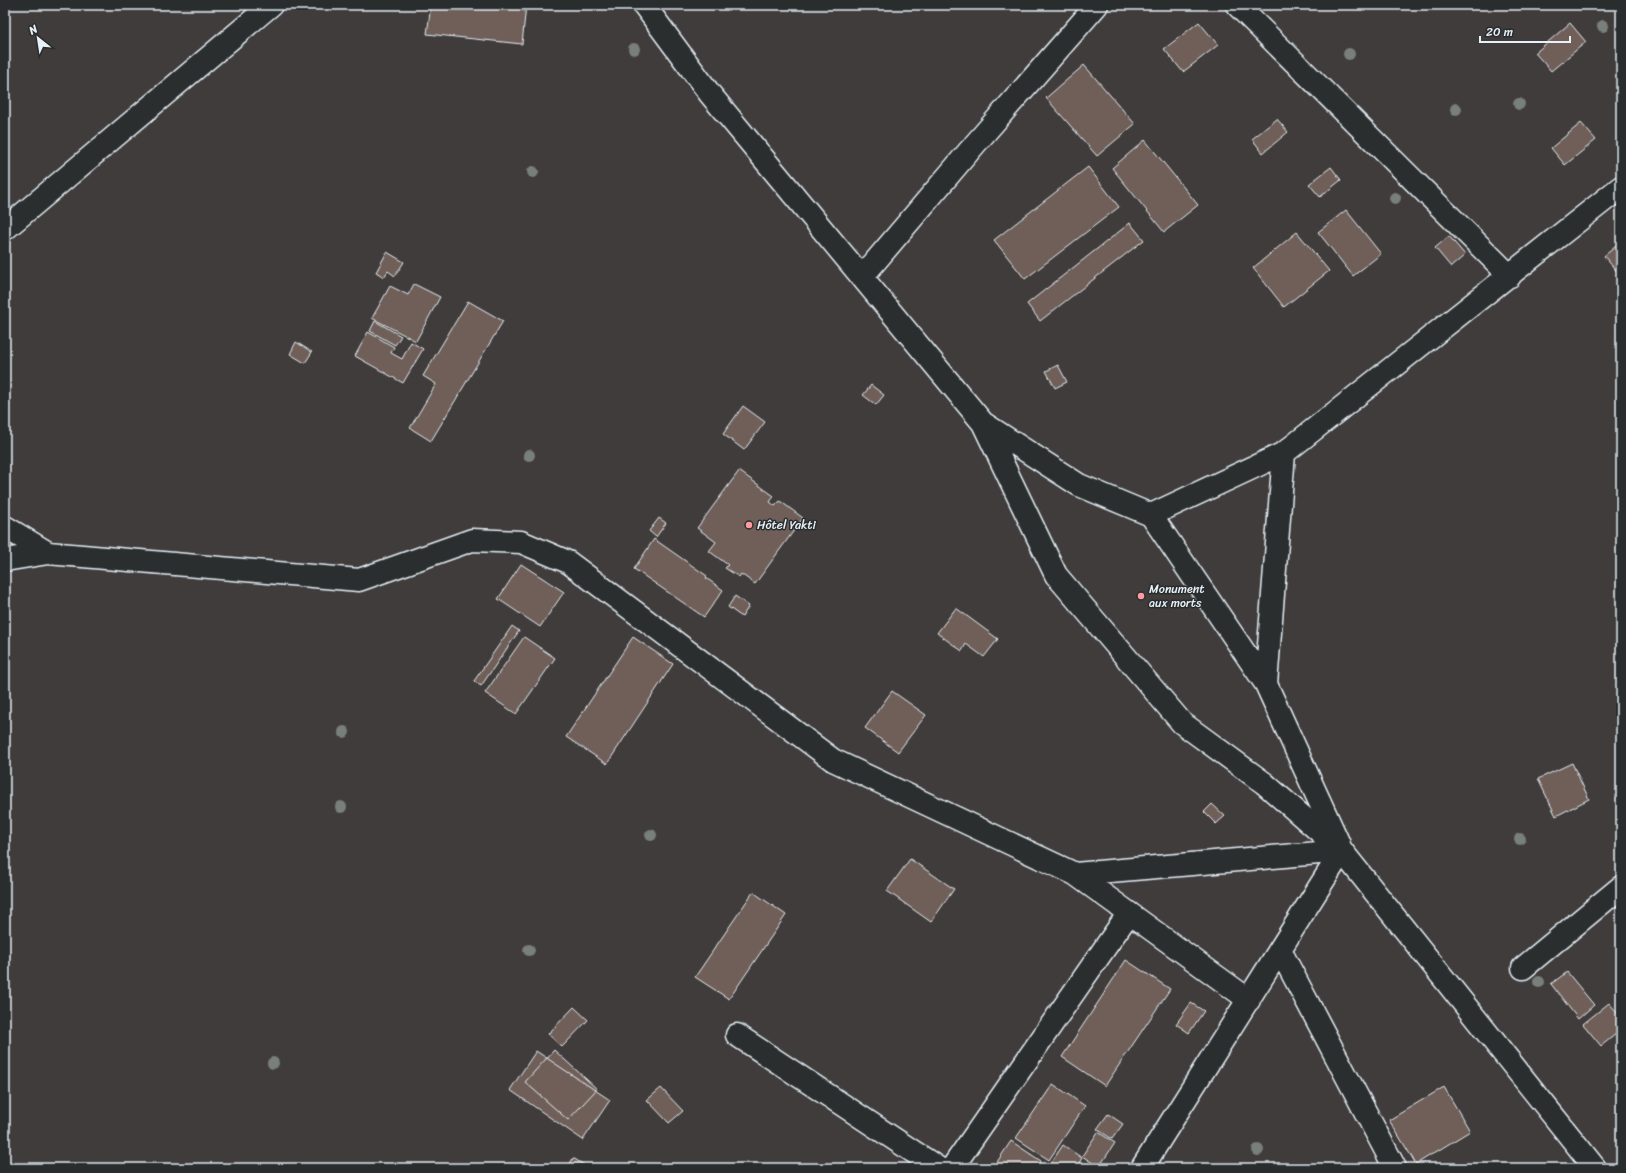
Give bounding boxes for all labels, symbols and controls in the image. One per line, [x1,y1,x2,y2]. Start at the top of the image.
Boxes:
north arrow [18,18,58,58]
scale bar [1480,18,1570,44]
text: N [24,19,42,40]
text: 20 m [1486,21,1513,43]
place label: Hôtel Yakti [757,514,817,536]
marker: Hôtel Yakti [744,520,754,530]
place label: Monument aux morts [1149,578,1205,614]
marker: Monument aux morts [1136,591,1146,601]

